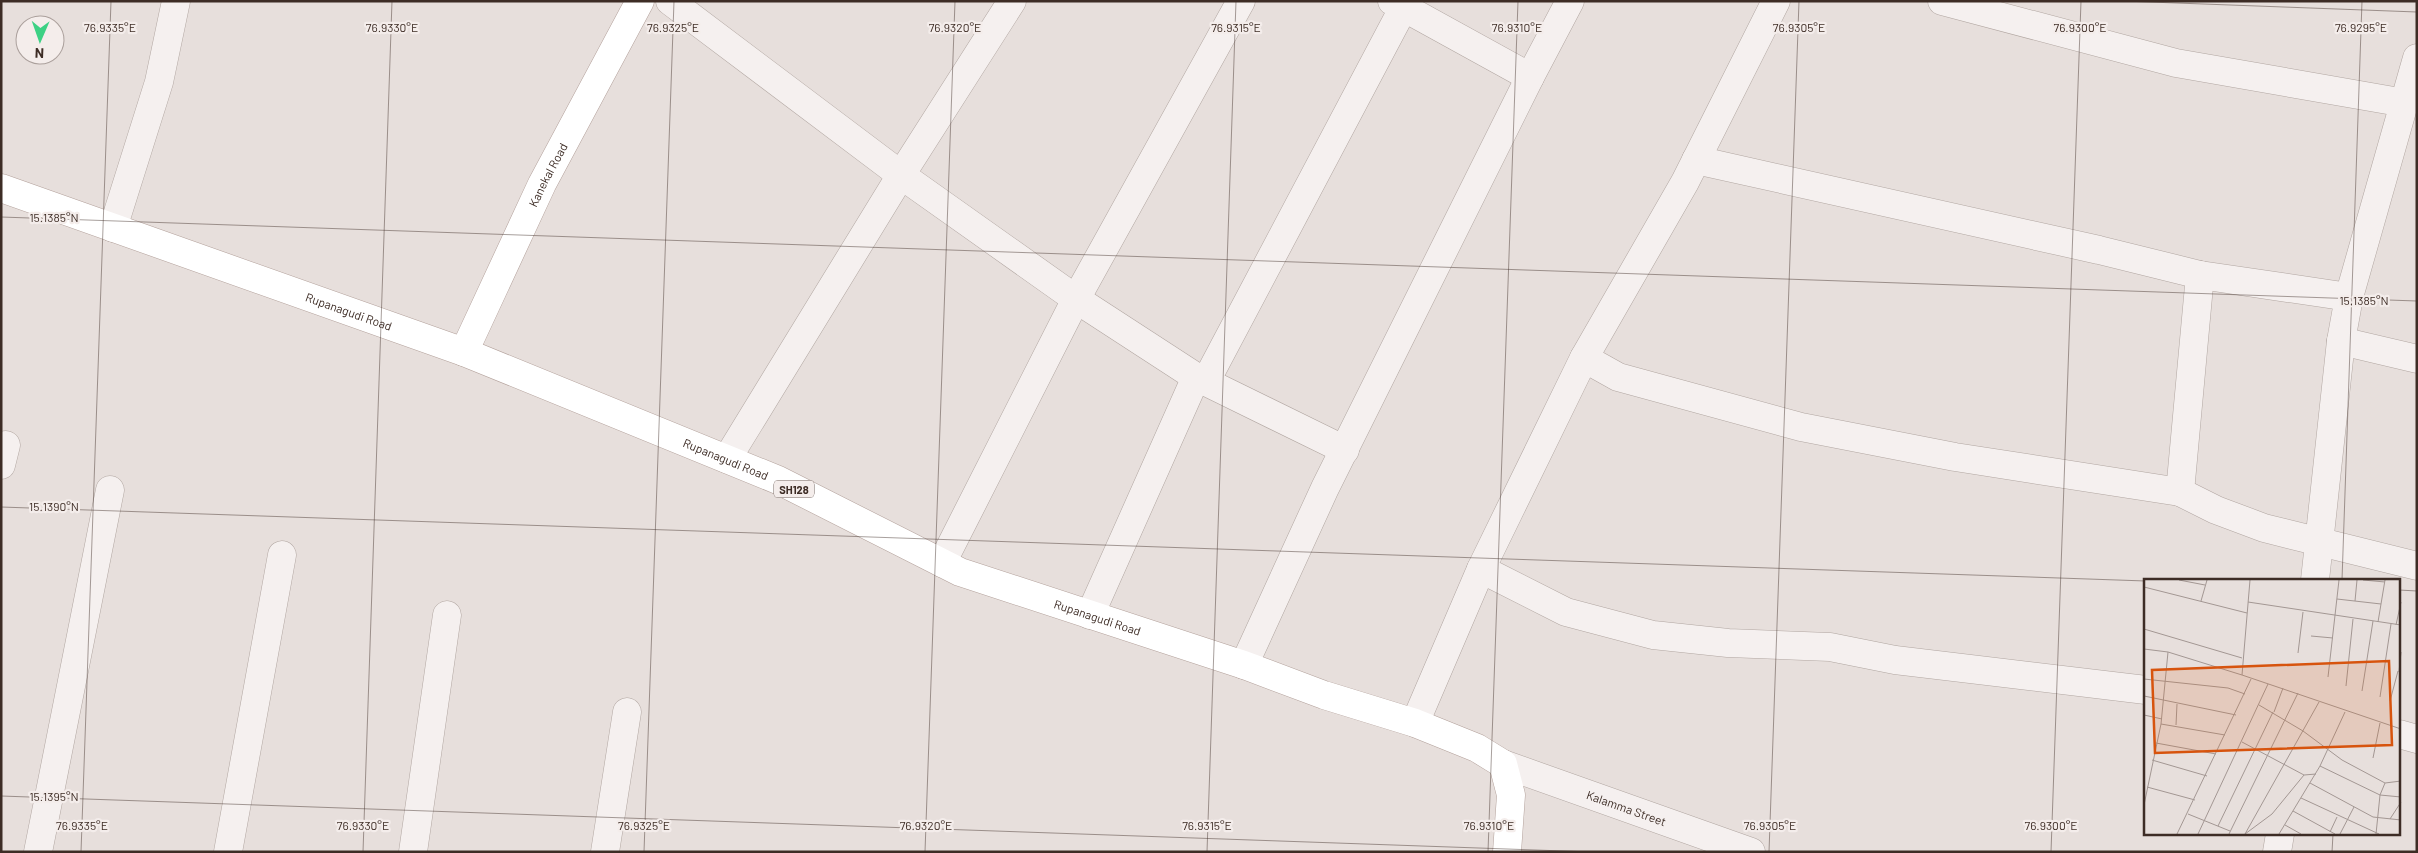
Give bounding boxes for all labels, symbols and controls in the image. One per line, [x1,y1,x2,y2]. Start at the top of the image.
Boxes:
north arrow [15,15,65,65]
text: 76.9335°E [84,20,136,34]
text: 76.9330°E [366,20,418,34]
text: 76.9325°E [647,20,699,34]
text: 76.9320°E [929,20,981,34]
text: 76.9315°E [1211,20,1261,34]
text: 76.9310°E [1492,20,1542,34]
text: 76.9305°E [1773,20,1825,34]
text: 76.9300°E [2053,20,2107,34]
text: 76.9295°E [2335,20,2387,34]
text: N [35,45,44,62]
street label: Kanekal Road [525,140,570,209]
text: 15.1385°N [29,210,79,224]
street label: Rupanagudi Road [304,289,394,333]
text: 15.1385°N [2339,293,2389,307]
street label: Rupanagudi Road [681,435,770,482]
road number: SH128 [774,480,814,498]
text: 15.1390°N [29,499,79,513]
inset map [2144,579,2400,836]
street label: Rupanagudi Road [1052,596,1143,638]
street label: Kalamma Street [1585,787,1668,828]
text: 15.1395°N [29,789,79,803]
text: 76.9335°E [56,818,108,832]
text: 76.9330°E [337,818,389,832]
text: 76.9325°E [618,818,670,832]
text: 76.9320°E [900,818,952,832]
text: 76.9315°E [1182,818,1232,832]
text: 76.9310°E [1464,818,1514,832]
text: 76.9305°E [1744,818,1796,832]
text: 76.9300°E [2024,818,2078,832]

